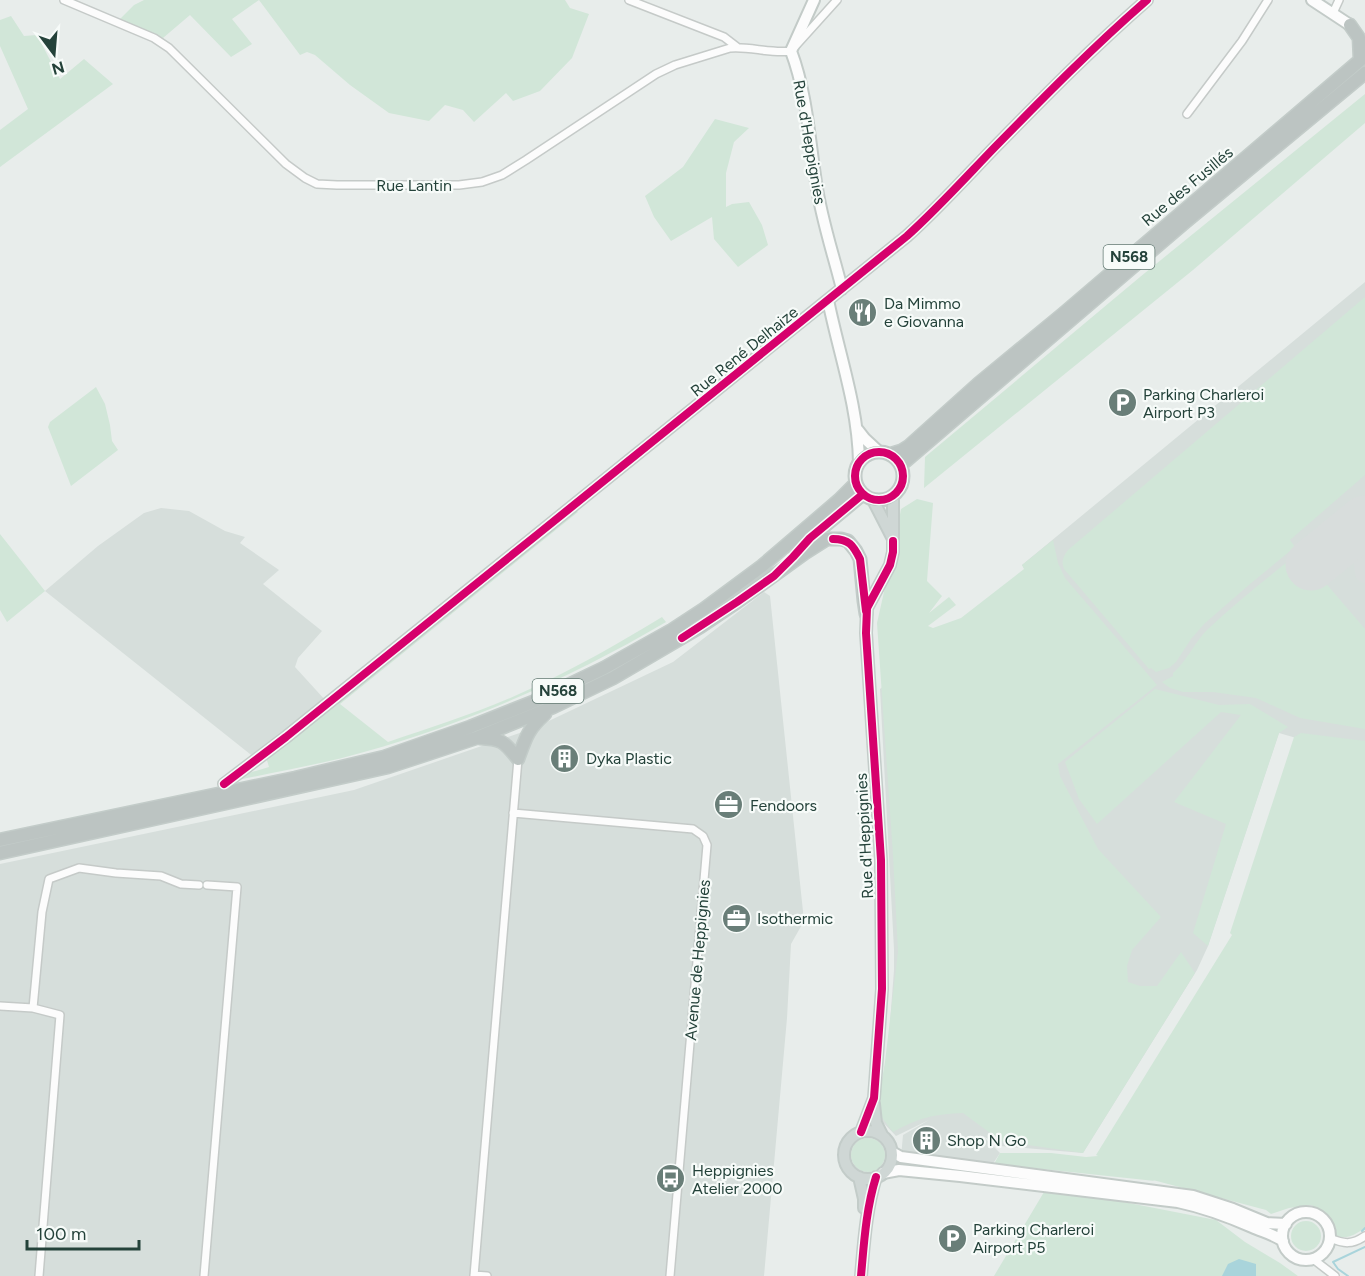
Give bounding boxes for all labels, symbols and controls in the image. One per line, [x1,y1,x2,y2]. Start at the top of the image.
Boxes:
north arrow [24,24,84,84]
text: N [49,57,67,79]
street label: Rue d'Heppignies [789,78,830,206]
street label: Rue des Fusillés [1138,143,1237,230]
street label: Rue Lantin [376,176,452,195]
road number: N568 [1104,245,1154,269]
place label: Da Mimmo e Giovanna [884,294,964,331]
restaurant icon: Da Mimmo e Giovanna [847,296,879,328]
street label: Rue René Delhaize [687,302,802,401]
place label: Parking Charleroi Airport P3 [1143,385,1264,422]
parking icon: Parking Charleroi Airport P3 [1106,387,1138,419]
road number: N568 [532,679,584,703]
building icon: Dyka Plastic [549,742,581,774]
place label: Dyka Plastic [586,749,672,768]
street label: Rue d'Heppignies [852,773,877,899]
office icon: Fendoors [713,789,745,821]
place label: Fendoors [750,796,817,815]
street label: Avenue de Heppignies [681,879,714,1041]
office icon: Isothermic [720,902,752,934]
place label: Isothermic [757,909,834,928]
building icon: Shop N Go [910,1124,942,1156]
place label: Shop N Go [947,1131,1026,1150]
place label: Heppignies Atelier 2000 [692,1161,783,1198]
bus stop icon: Heppignies Atelier 2000 [655,1163,687,1195]
scale bar [27,1213,140,1251]
place label: Parking Charleroi Airport P5 [973,1220,1094,1257]
parking icon: Parking Charleroi Airport P5 [936,1222,968,1254]
text: 100 m [36,1223,86,1245]

